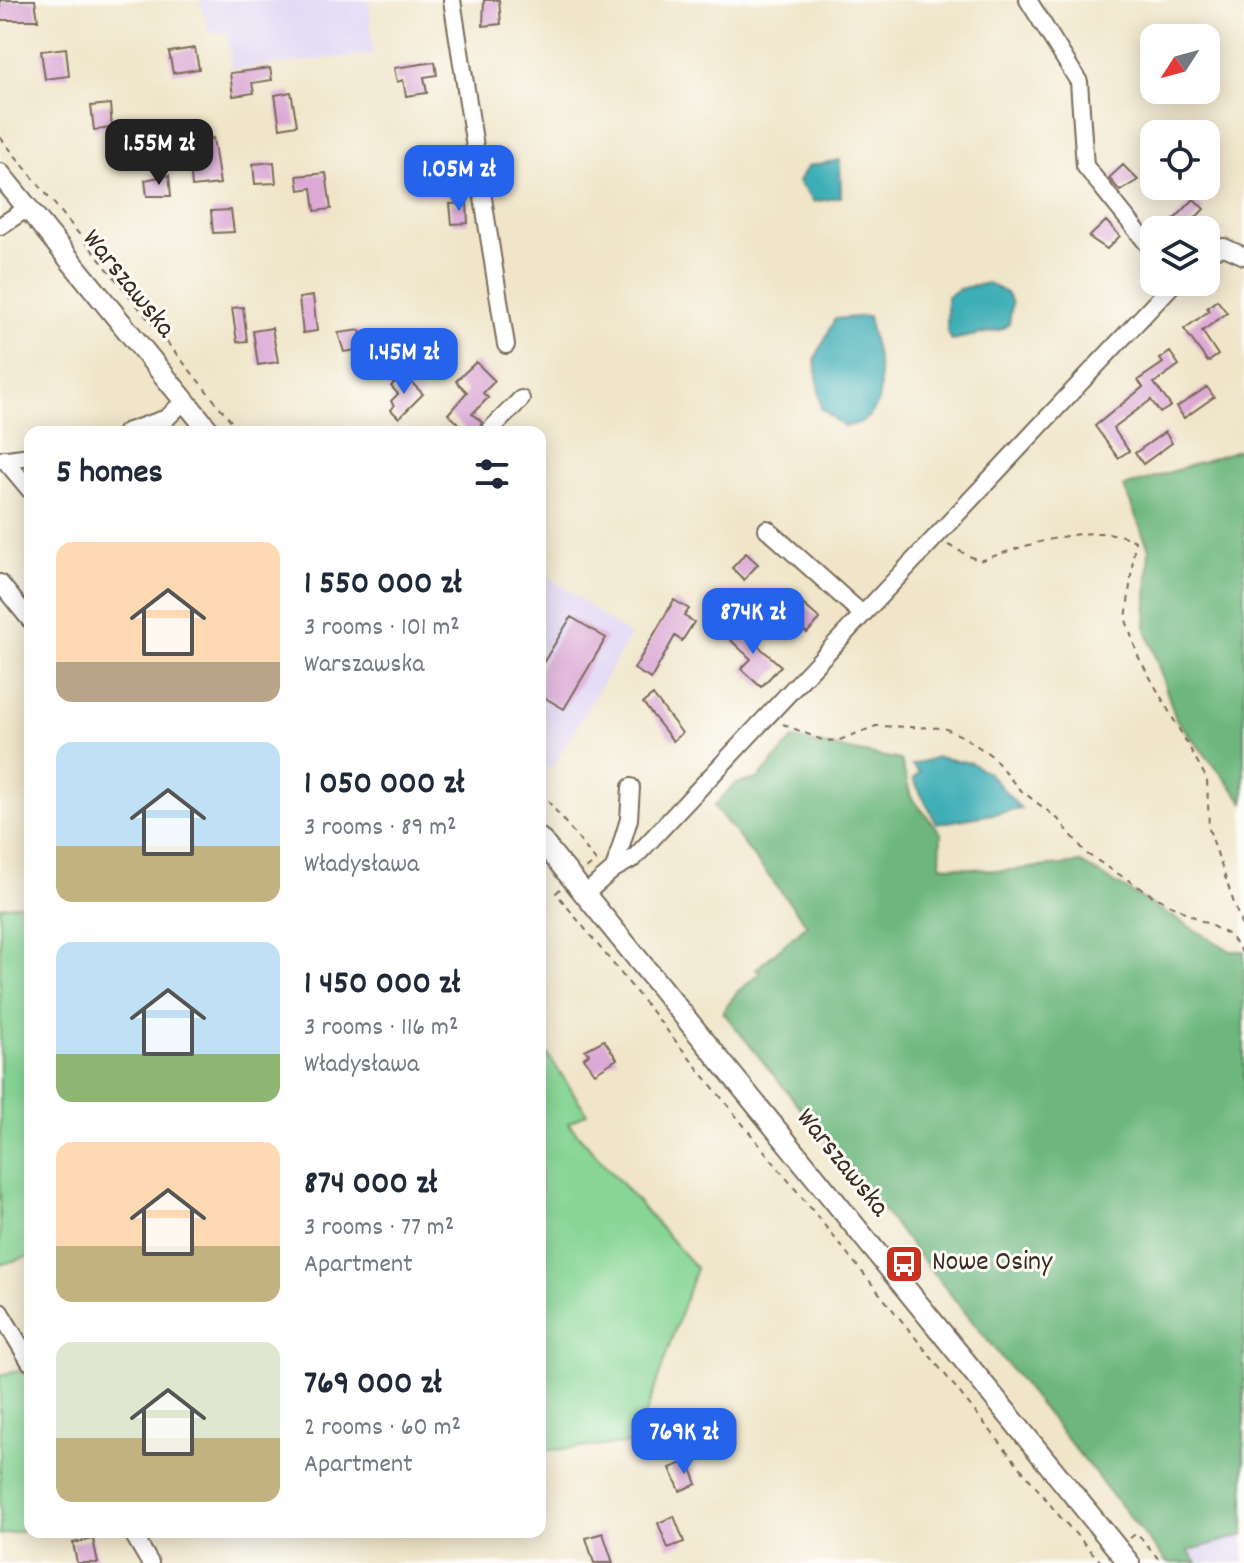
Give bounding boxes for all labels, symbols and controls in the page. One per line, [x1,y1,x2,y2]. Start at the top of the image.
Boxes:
north arrow [1140,24,1220,104]
map controls [1140,24,1220,296]
pin: 1.55M zł [76,119,242,187]
button: locate [1140,120,1220,200]
text: 1.55M zł [123,126,195,163]
pin: 1.05M zł [376,145,542,213]
text: 1.05M zł [422,152,496,189]
button: layers [1140,216,1220,296]
street label: Warszawska [71,222,184,349]
pin: 1.45M zł [321,328,487,396]
text: 1.45M zł [369,335,439,372]
text: 5 homes [56,450,163,499]
icon: filters [470,452,514,496]
text: 1 550 000 zł [304,561,462,610]
icon: home [120,574,216,670]
pin: 874K zł [679,588,827,656]
text: 874K zł [720,595,786,632]
text: 3 rooms · 101 m² [304,610,460,647]
text: Warszawska [304,647,424,684]
text: 1 050 000 zł [304,761,465,810]
icon: home [120,774,216,870]
text: 3 rooms · 89 m² [304,810,457,847]
text: Władysława [304,847,419,884]
text: 1 450 000 zł [304,961,460,1010]
icon: home [120,974,216,1070]
text: 3 rooms · 116 m² [304,1010,458,1047]
text: Władysława [304,1047,419,1084]
street label: Warszawska [785,1101,898,1228]
text: 874 000 zł [304,1161,437,1210]
icon: home [120,1174,216,1270]
text: 3 rooms · 77 m² [304,1210,454,1247]
bus stop icon: Nowe Osiny [883,1243,925,1285]
place label: Nowe Osiny [932,1244,1053,1284]
text: Apartment [304,1247,413,1284]
text: 769 000 zł [304,1361,442,1410]
icon: home [120,1374,216,1470]
pin: 769K zł [610,1408,758,1476]
text: 2 rooms · 60 m² [304,1410,461,1447]
text: 769K zł [649,1415,719,1452]
text: Apartment [304,1447,413,1484]

